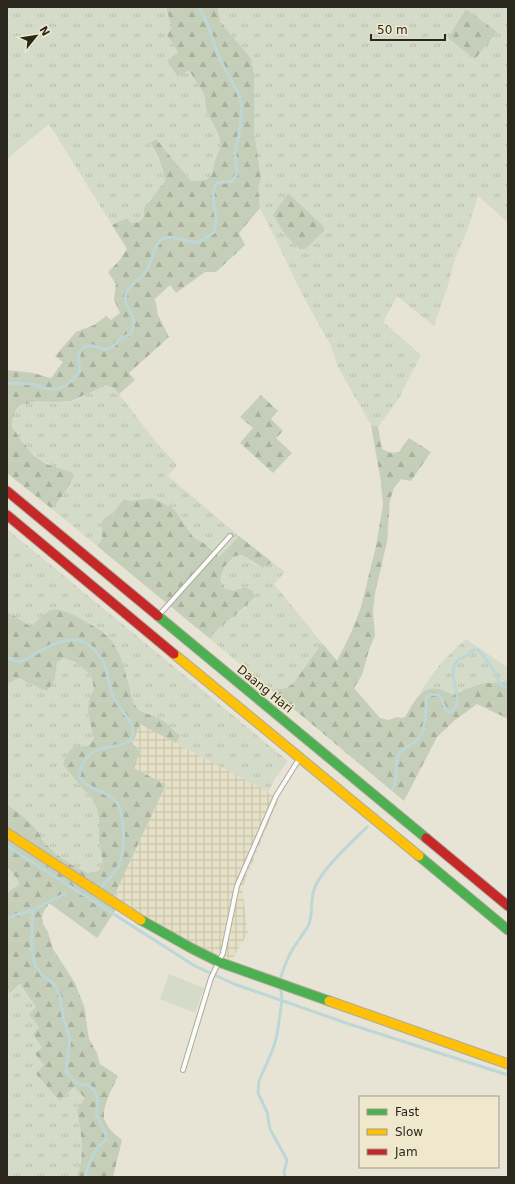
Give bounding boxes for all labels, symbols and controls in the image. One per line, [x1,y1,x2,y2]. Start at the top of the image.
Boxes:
north arrow [16,16,56,56]
scale bar [371,16,445,42]
text: 50 m [377,23,408,37]
text: N [36,24,52,38]
street label: Daang Hari [234,662,296,716]
legend [359,1096,499,1168]
text: Fast [395,1105,419,1119]
text: Slow [395,1125,423,1139]
text: Jam [394,1145,418,1159]

